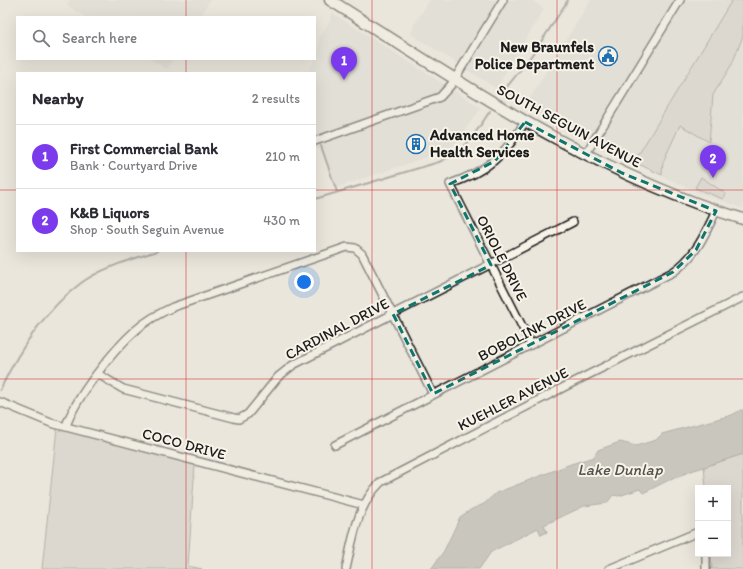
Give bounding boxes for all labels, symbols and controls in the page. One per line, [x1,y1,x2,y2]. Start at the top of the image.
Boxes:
search box [16,16,316,60]
icon: search [30,27,52,49]
text: Search here [62,29,137,47]
place label: New Braunfels Police Department [475,38,594,74]
public building icon: New Braunfels Police Department [597,45,619,67]
pin: 1 [331,47,357,80]
street label: SOUTH SEGUIN AVENUE [494,80,644,172]
text: Nearby [32,88,84,108]
text: 2 results [252,91,300,106]
place label: Advanced Home Health Services [429,126,535,161]
building icon: Advanced Home Health Services [405,133,427,155]
text: First Commercial Bank [70,140,218,158]
pin: 2 [700,145,726,178]
text: 1 [42,149,48,164]
text: 210 m [265,149,300,164]
text: Bank · Courtyard Drive [70,158,197,173]
text: K&B Liquors [70,204,149,222]
street label: ORIOLE DRIVE [473,212,531,304]
text: 2 [42,213,48,228]
text: 430 m [263,213,300,228]
text: Shop · South Seguin Avenue [70,222,224,237]
your location [294,272,314,292]
street label: CARDINAL DRIVE [282,294,392,364]
street label: BOBOLINK DRIVE [475,295,589,365]
street label: KUEHLER AVENUE [455,363,571,435]
street label: COCO DRIVE [140,424,228,464]
water label: Lake Dunlap [578,460,663,479]
map controls [695,485,731,557]
button: + [695,485,731,521]
button: − [695,521,731,557]

